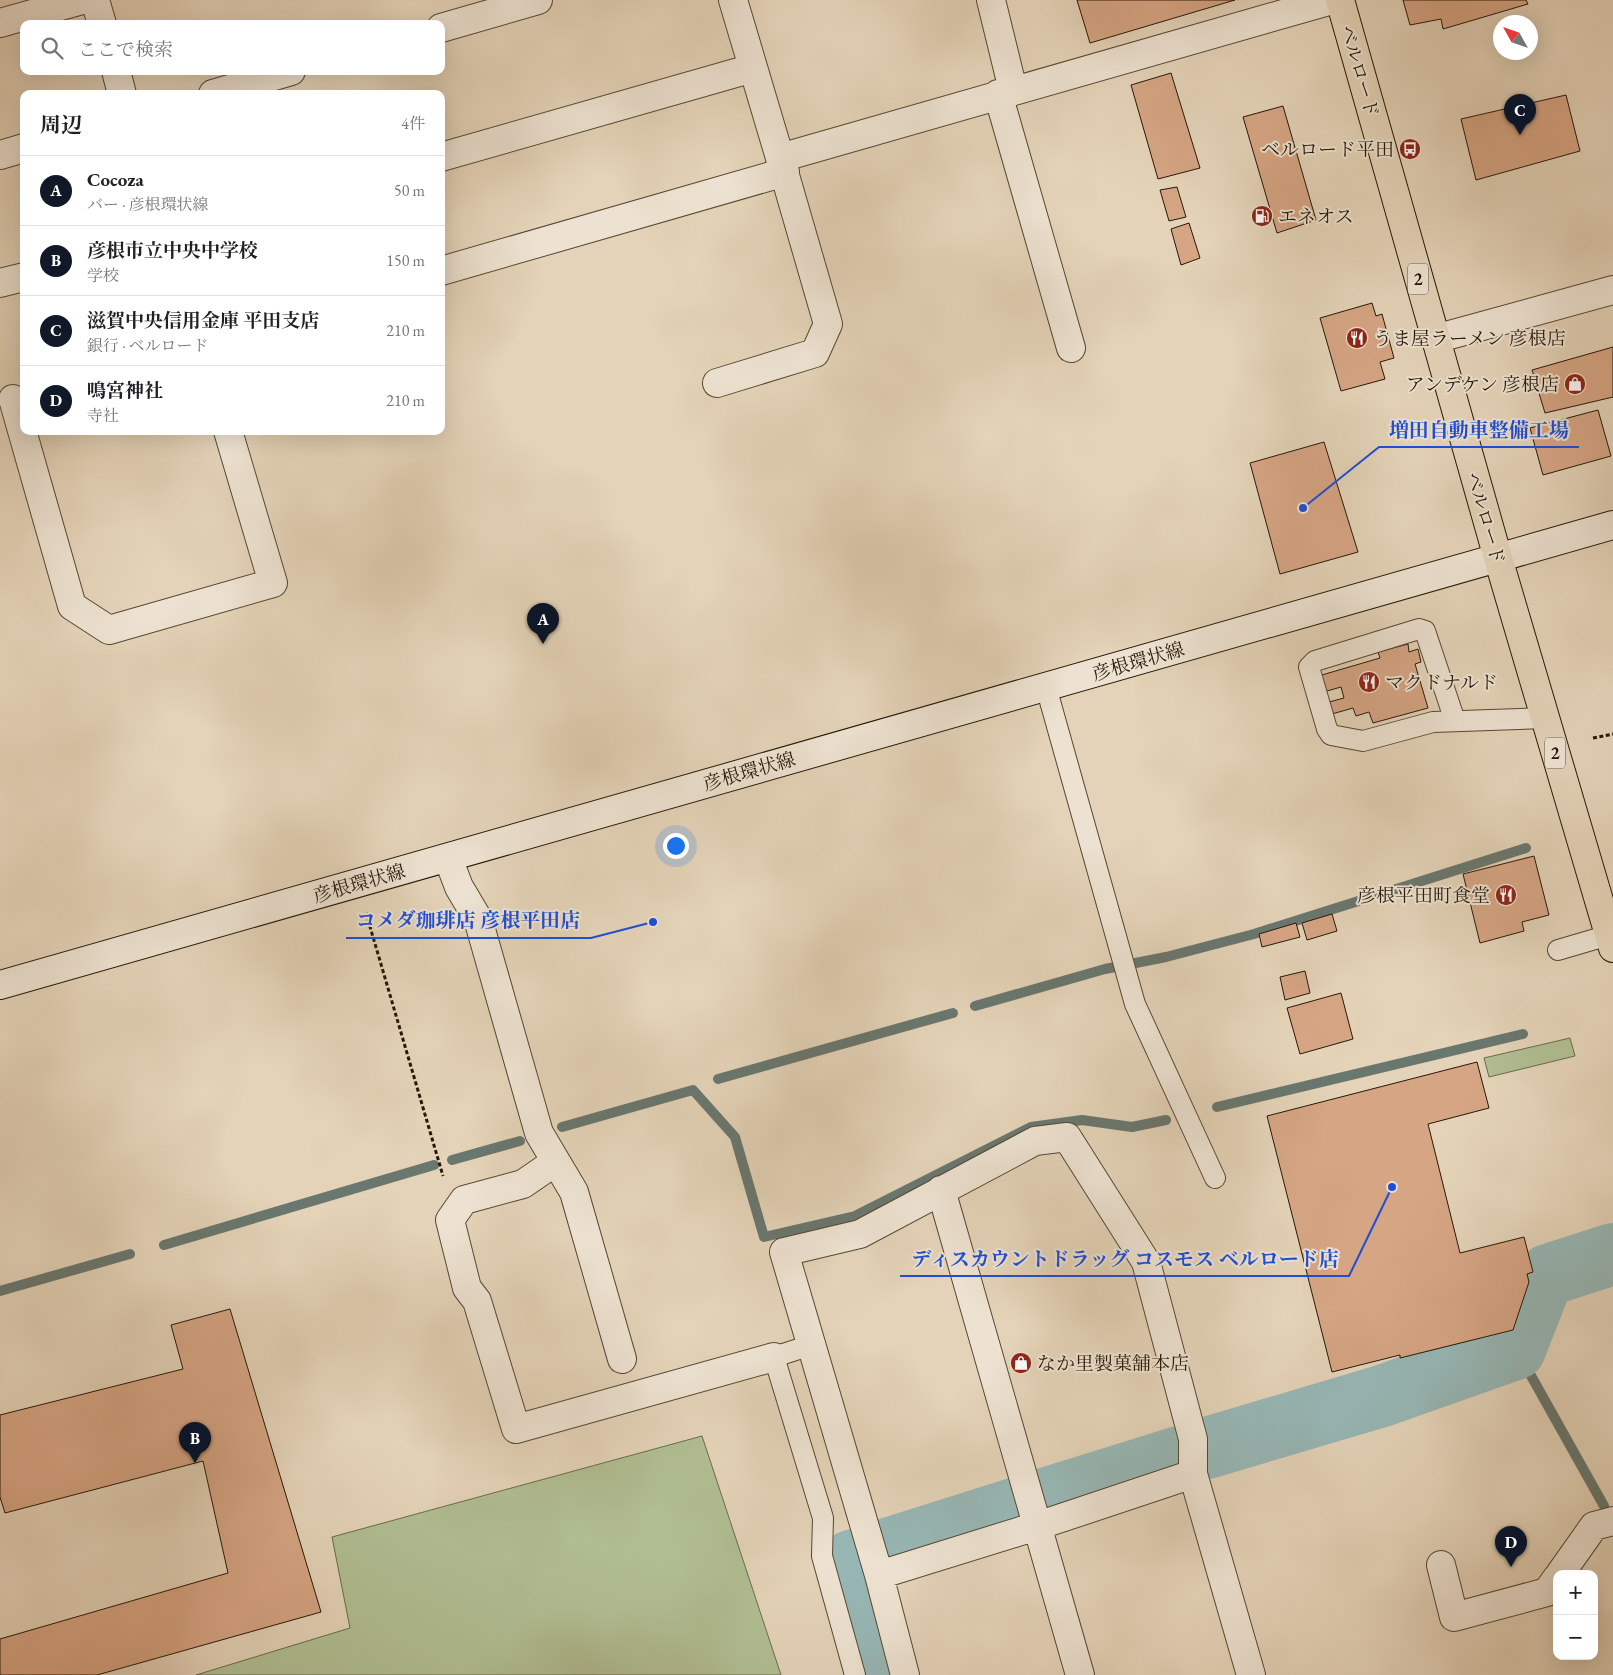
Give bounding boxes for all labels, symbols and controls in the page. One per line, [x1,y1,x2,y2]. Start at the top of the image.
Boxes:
north arrow [1493,15,1538,60]
search box [20,20,445,75]
street label: ベルロード [1334,22,1385,120]
icon: search [38,34,66,62]
text: ここで検索 [78,37,173,62]
pin: C [1504,94,1536,135]
text: 周辺 [40,111,82,138]
text: 4件 [401,113,425,134]
place label: ベルロード平田 [1261,137,1394,162]
bus stop icon: ベルロード平田 [1398,137,1422,161]
text: Cocoza [87,167,144,192]
text: A [50,180,62,201]
text: 50 m [394,180,425,201]
text: バー · 彦根環状線 [87,194,209,215]
fuel station icon: エネオス [1250,204,1274,228]
place label: エネオス [1278,204,1354,229]
text: 彦根市立中央中学校 [87,238,258,263]
text: B [51,250,61,271]
text: 150 m [386,250,425,271]
road number: 2 [1408,264,1428,294]
text: 学校 [87,265,119,286]
text: 滋賀中央信用金庫 平田支店 [87,308,320,333]
text: C [50,320,62,341]
text: 210 m [386,320,425,341]
restaurant icon: うま屋ラーメン 彦根店 [1345,326,1369,350]
place label: うま屋ラーメン 彦根店 [1373,326,1566,351]
text: 銀行 · ベルロード [87,335,209,356]
place label: アンデケン 彦根店 [1406,372,1559,397]
shop icon: アンデケン 彦根店 [1563,372,1587,396]
text: 鳴宮神社 [87,378,163,403]
text: D [50,390,62,411]
text: 210 m [386,390,425,411]
text: 寺社 [87,405,119,426]
callout: 増田自動車整備工場 [1379,412,1579,447]
text: 増田自動車整備工場 [1389,417,1569,443]
street label: ベルロード [1460,469,1511,567]
pin: A [527,603,559,644]
street label: 彦根環状線 [1089,636,1187,687]
restaurant icon: マクドナルド [1357,670,1381,694]
place label: マクドナルド [1385,670,1498,695]
road number: 2 [1545,738,1565,768]
street label: 彦根環状線 [700,746,798,797]
your location [663,833,689,859]
street label: 彦根環状線 [310,858,408,909]
place label: 彦根平田町食堂 [1357,883,1490,908]
restaurant icon: 彦根平田町食堂 [1494,883,1518,907]
callout: コメダ珈琲店 彦根平田店 [346,903,591,938]
text: コメダ珈琲店 彦根平田店 [356,907,580,933]
callout: ディスカウントドラッグ コスモス ベルロード店 [900,1241,1349,1276]
text: ディスカウントドラッグ コスモス ベルロード店 [911,1246,1339,1272]
shop icon: なか里製菓舗本店 [1009,1351,1033,1375]
place label: なか里製菓舗本店 [1037,1351,1189,1376]
pin: B [179,1422,211,1463]
pin: D [1495,1526,1527,1567]
map controls [1553,1570,1598,1660]
button: + [1553,1570,1598,1615]
button: − [1553,1615,1598,1660]

